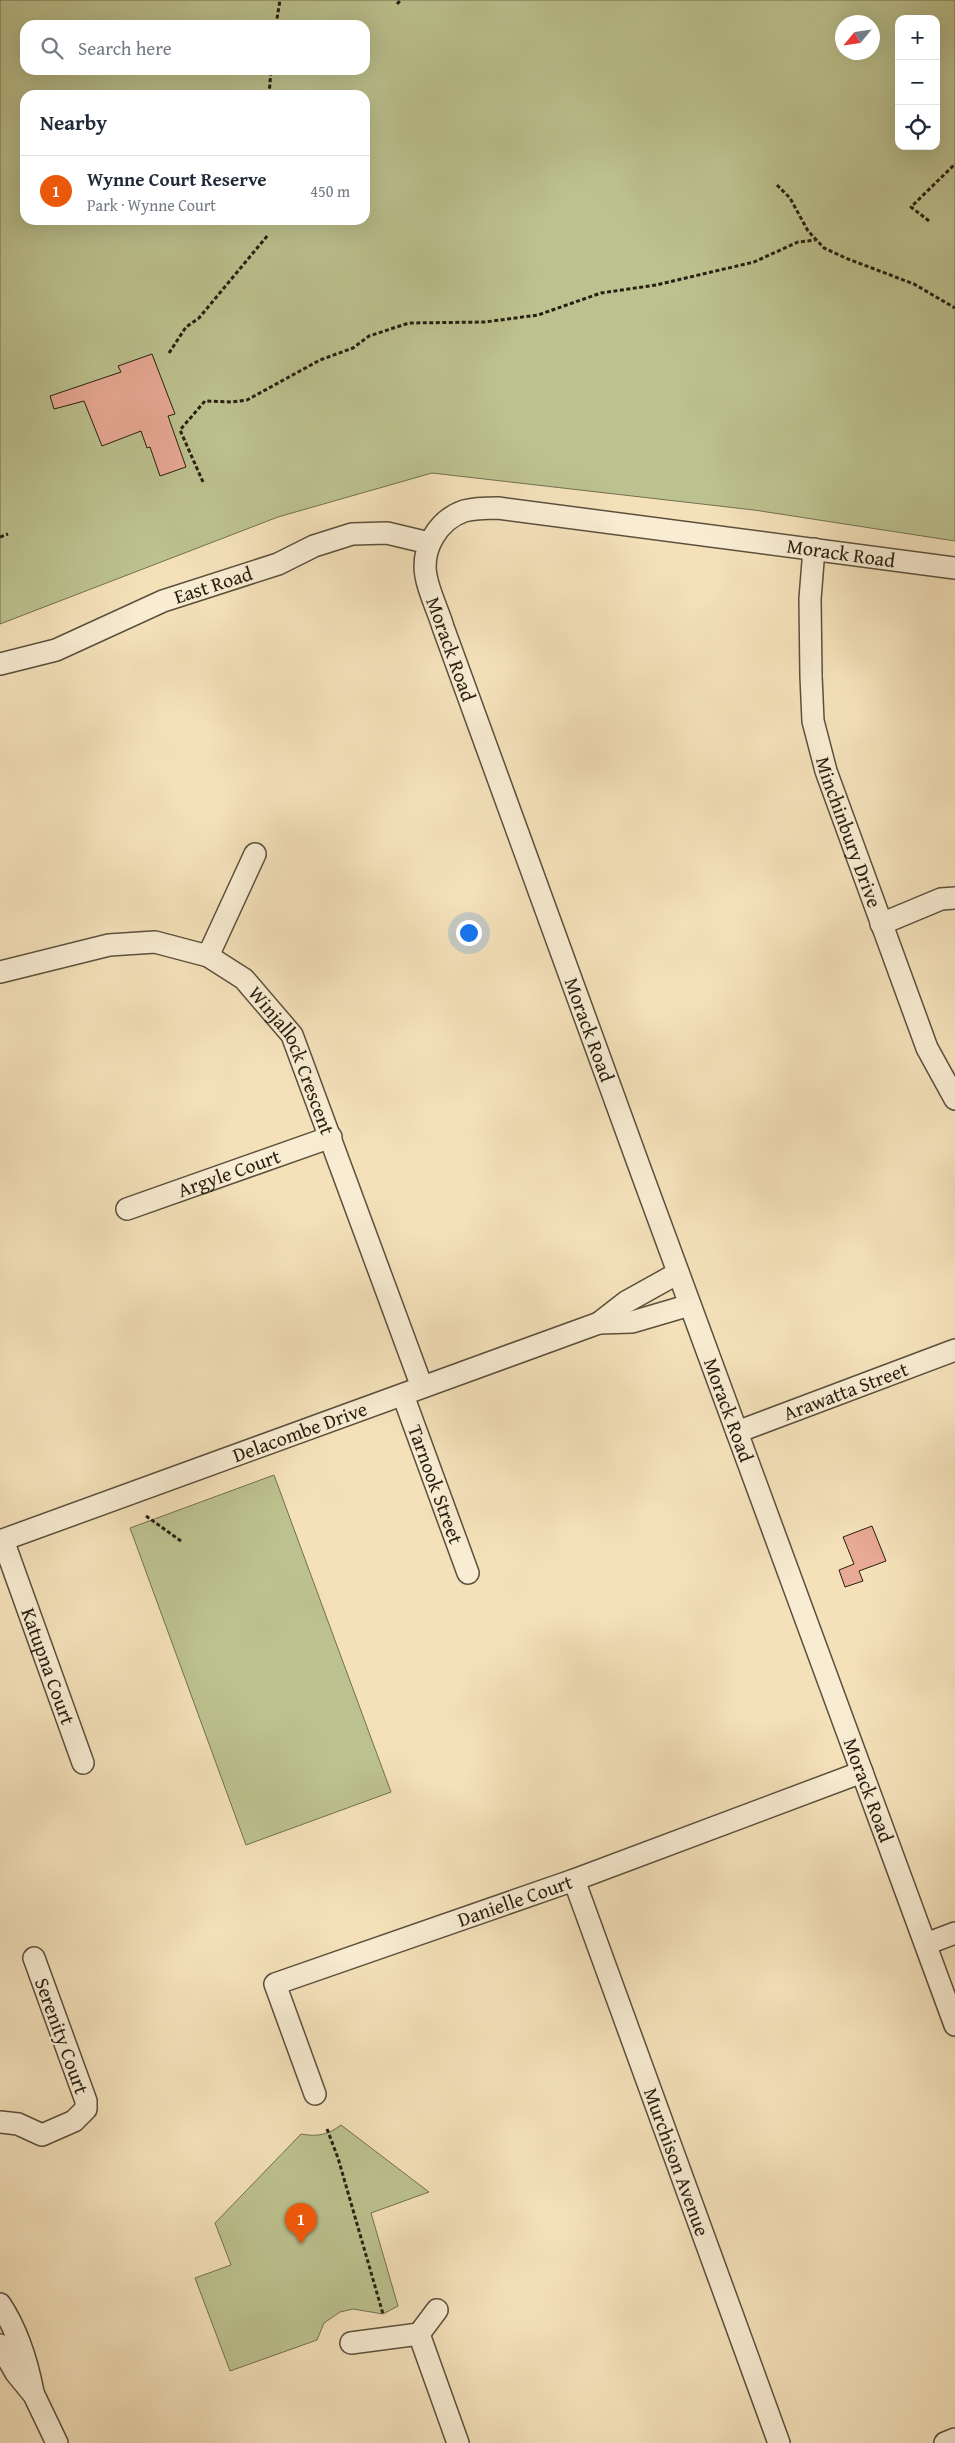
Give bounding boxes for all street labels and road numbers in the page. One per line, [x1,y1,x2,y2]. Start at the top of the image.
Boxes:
street label: Morack Road [785,531,897,574]
street label: East Road [170,558,256,611]
street label: Morack Road [419,592,484,705]
street label: Minchinbury Drive [809,753,890,912]
street label: Morack Road [558,973,622,1086]
street label: Winjallock Crescent [242,979,343,1139]
street label: Argyle Court [173,1141,284,1204]
street label: Morack Road [697,1354,762,1466]
street label: Arawatta Street [779,1354,912,1427]
street label: Delacombe Drive [228,1394,371,1469]
street label: Tarnook Street [401,1420,471,1548]
street label: Katupna Court [14,1604,83,1728]
street label: Morack Road [837,1734,902,1846]
street label: Danielle Court [453,1867,576,1934]
street label: Serenity Court [28,1974,97,2098]
street label: Murchison Avenue [637,2084,717,2240]

